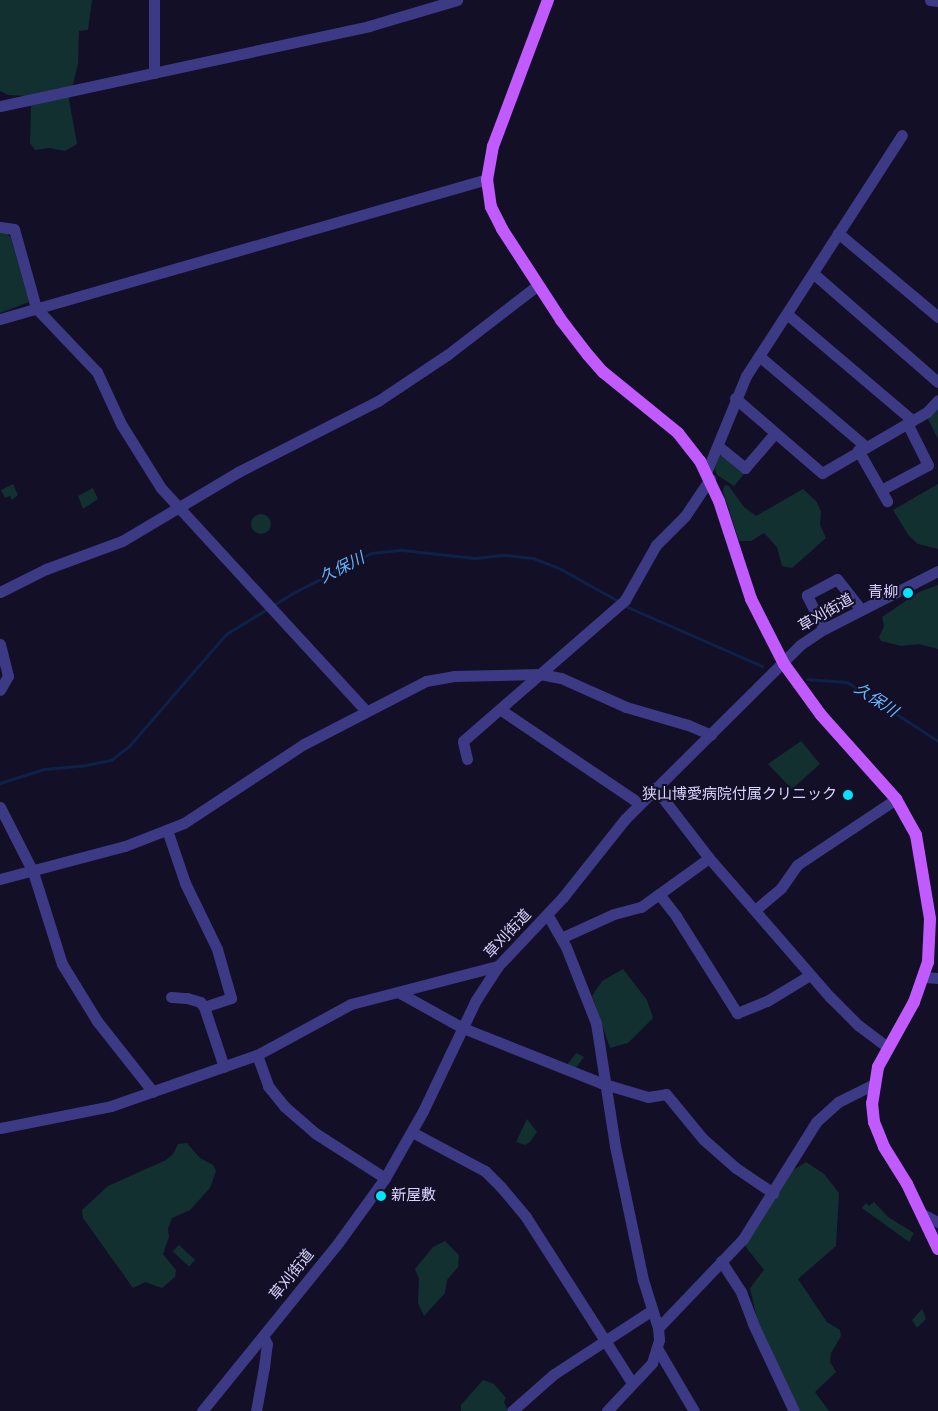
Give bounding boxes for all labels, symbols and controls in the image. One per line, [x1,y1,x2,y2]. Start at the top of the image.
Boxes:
water label: 久保川 [316,549,368,587]
place label: 青柳 [868,584,898,602]
marker: 青柳 [902,587,914,599]
street label: 草刈街道 [796,590,856,636]
water label: 久保川 [851,679,901,721]
place label: 狭山博愛病院付属クリニック [642,786,837,804]
marker: 狭山博愛病院付属クリニック [841,788,855,802]
street label: 草刈街道 [481,906,535,962]
place label: 新屋敷 [391,1187,436,1205]
marker: 新屋敷 [375,1190,387,1202]
street label: 草刈街道 [266,1246,318,1304]

